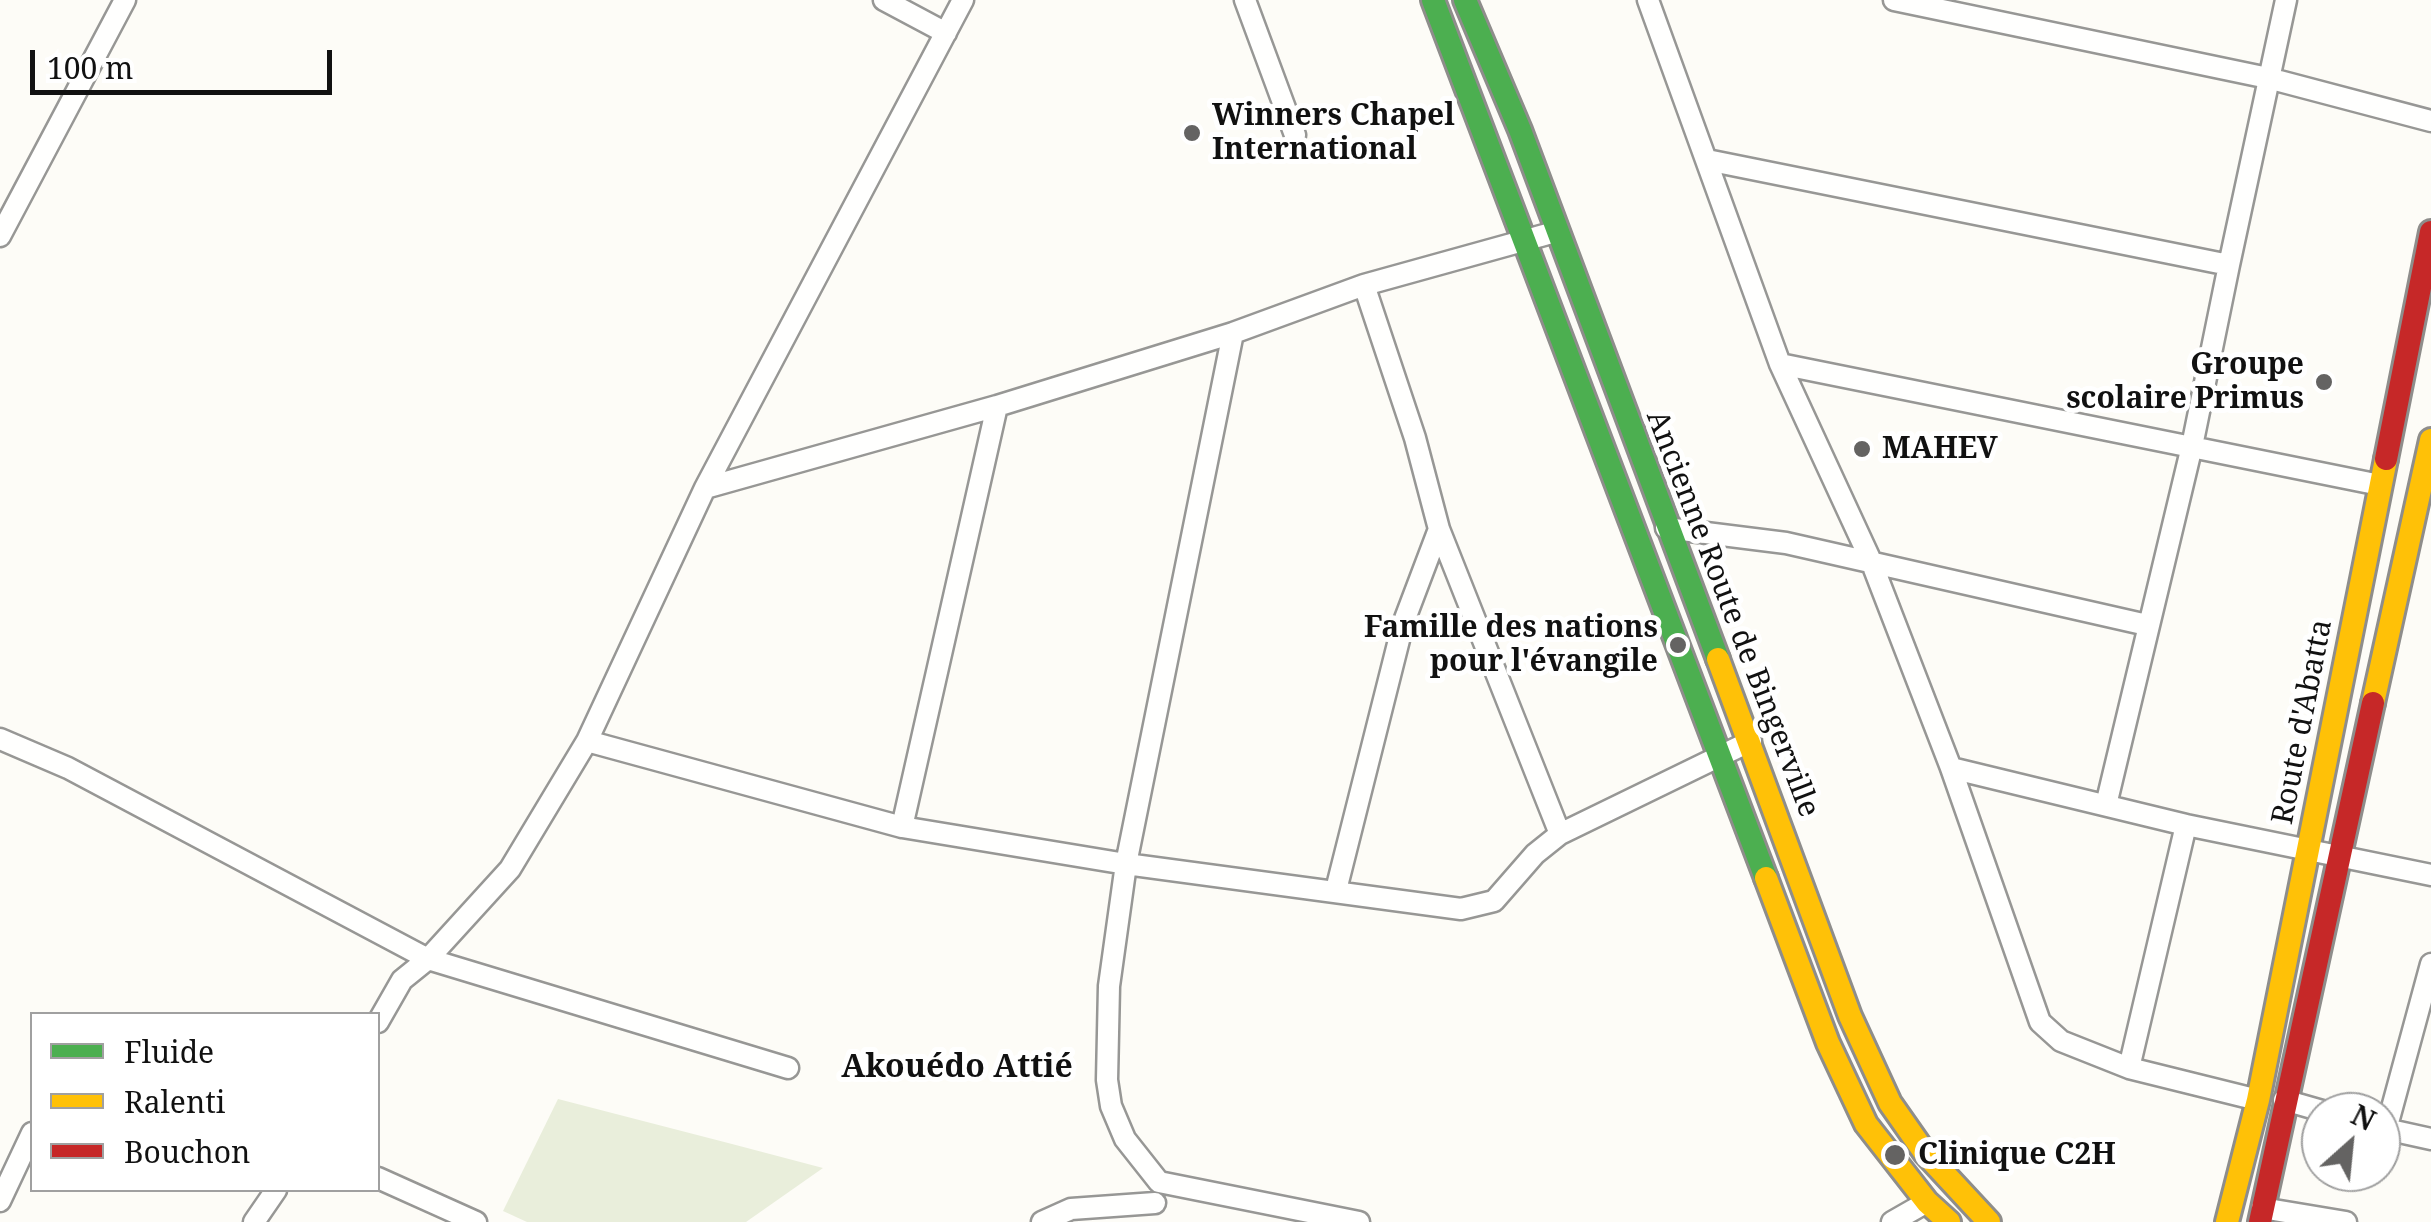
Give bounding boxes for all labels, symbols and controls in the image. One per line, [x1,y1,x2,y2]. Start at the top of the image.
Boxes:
scale bar [35,30,338,92]
text: 100 m [47,47,133,88]
place label: Winners Chapel International [1212,98,1455,168]
marker: Winners Chapel International [1181,122,1203,144]
place label: Groupe scolaire Primus [2066,347,2304,418]
marker: Groupe scolaire Primus [2313,371,2335,393]
street label: Ancienne Route de Bingerville [1638,406,1826,822]
place label: MAHEV [1882,431,1998,467]
marker: MAHEV [1851,438,1873,460]
place label: Famille des nations pour l'évangile [1364,610,1658,680]
street label: Route d'Abatta [2266,617,2340,827]
marker: Famille des nations pour l'évangile [1667,634,1689,656]
legend [30,1012,380,1192]
text: Fluide [124,1031,214,1072]
district label: Akouédo Attié [841,1049,1073,1087]
text: Ralenti [124,1081,225,1122]
north arrow [2301,1092,2401,1192]
text: N [2345,1095,2382,1139]
text: Bouchon [124,1131,250,1172]
place label: Clinique C2H [1918,1137,2116,1173]
marker: Clinique C2H [1882,1142,1908,1168]

